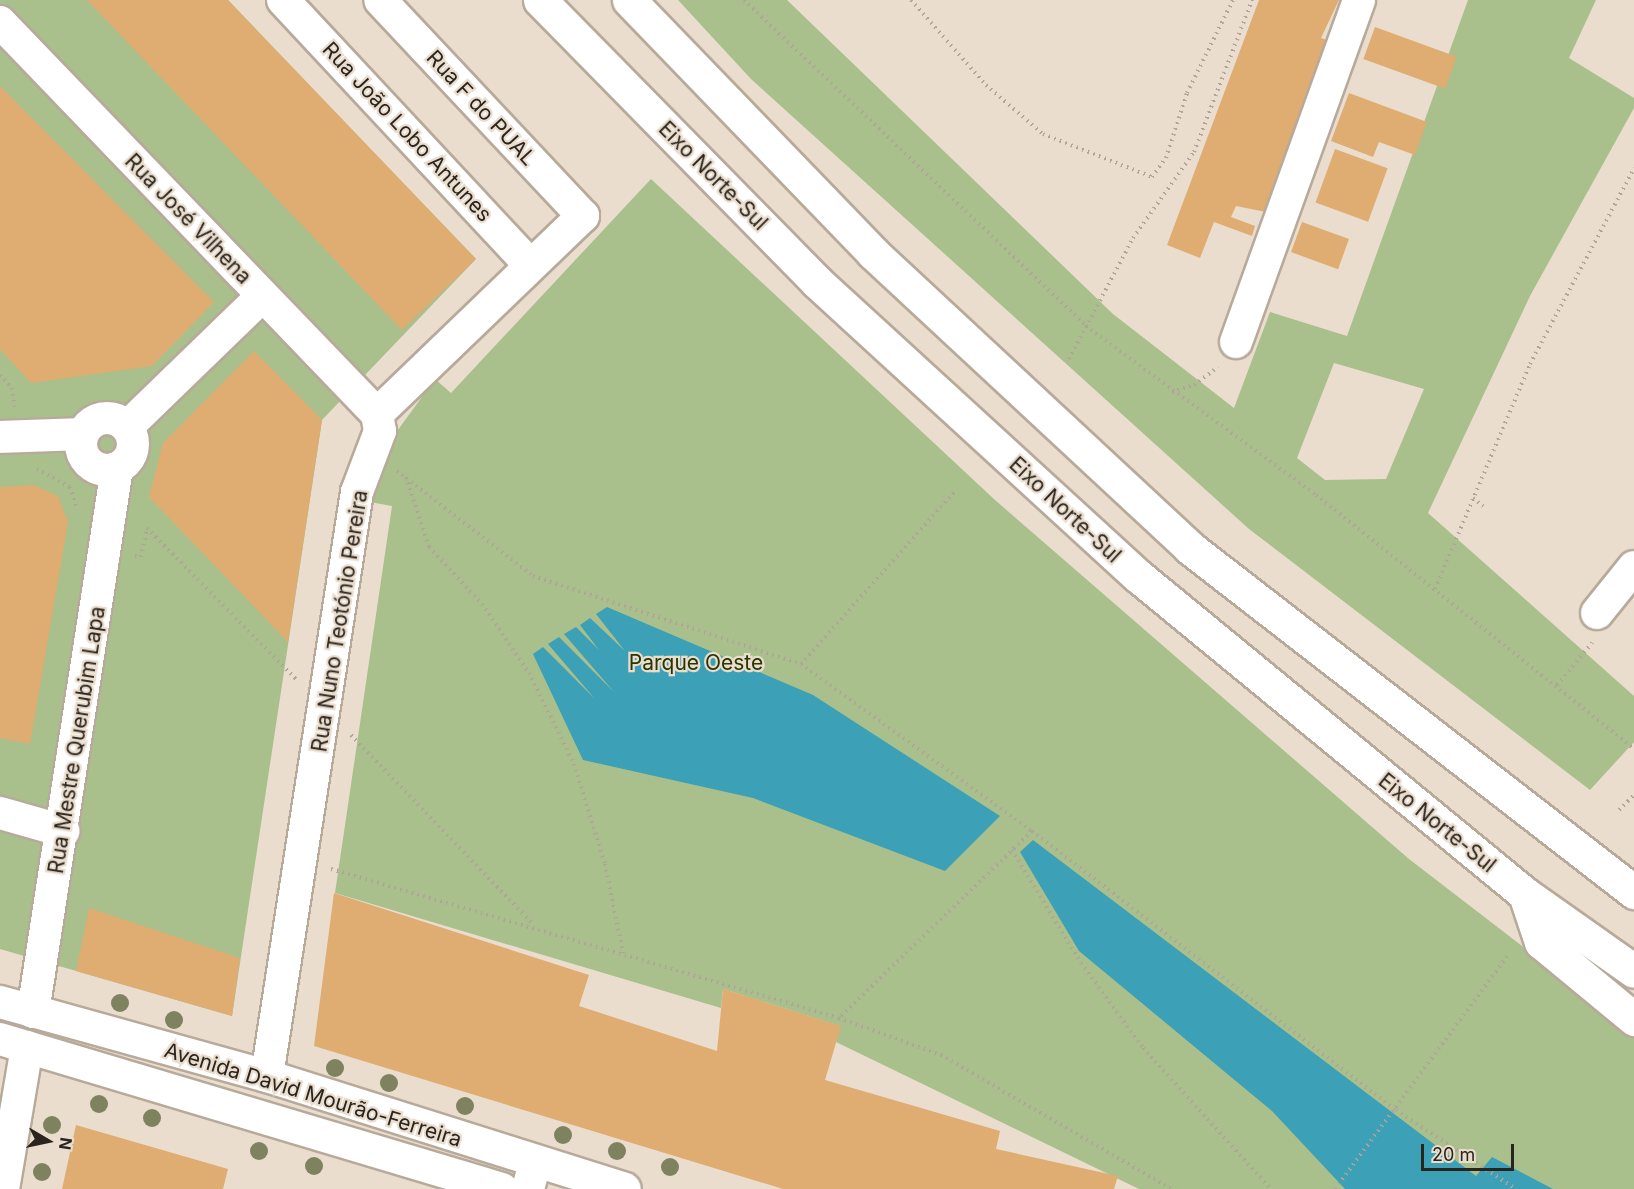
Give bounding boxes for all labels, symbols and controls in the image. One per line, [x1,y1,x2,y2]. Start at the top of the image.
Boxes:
street label: Rua João Lobo Antunes [317,37,497,227]
street label: Rua F do PUAL [421,45,541,171]
street label: Eixo Norte-Sul [653,116,773,236]
street label: Rua José Vilhena [120,149,256,289]
street label: Eixo Norte-Sul [1004,452,1126,568]
street label: Rua Nuno Teotónio Pereira [307,488,373,754]
street label: Rua Mestre Querubim Lapa [43,605,111,875]
park label: Parque Oeste [629,650,763,676]
street label: Eixo Norte-Sul [1373,768,1501,878]
street label: Avenida David Mourão-Ferreira [161,1038,465,1152]
north arrow [18,1111,78,1171]
scale bar [1424,1132,1517,1170]
text: N [55,1136,77,1151]
text: 20 m [1432,1144,1475,1165]

